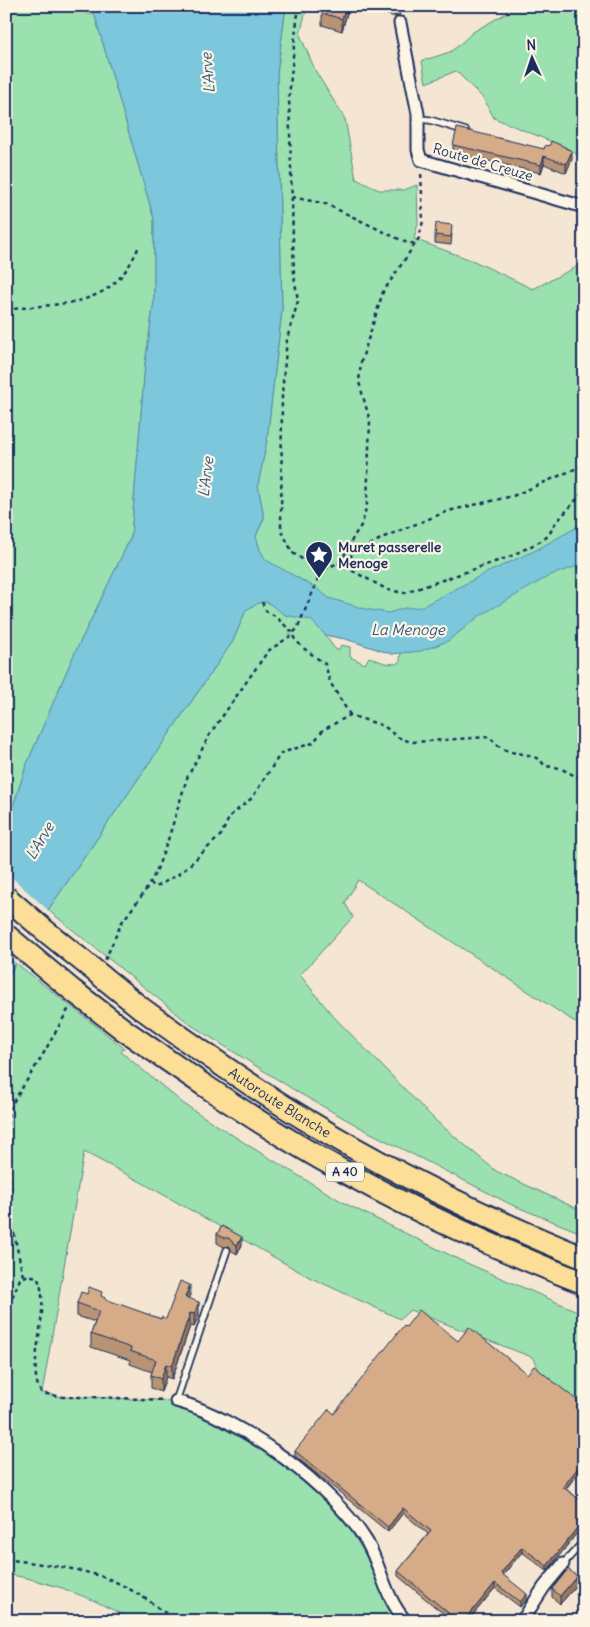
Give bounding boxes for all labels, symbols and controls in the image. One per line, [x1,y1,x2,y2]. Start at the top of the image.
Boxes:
north arrow [508,32,558,82]
text: N [526,36,537,54]
water label: L'Arve [196,51,219,94]
street label: Route de Creuze [431,139,535,185]
water label: L'Arve [194,455,217,498]
place label: Muret passerelle Menoge [338,538,442,572]
place icon: Muret passerelle Menoge [304,540,334,579]
water label: La Menoge [371,620,446,639]
water label: L'Arve [21,818,59,863]
street label: Autoroute Blanche [225,1063,334,1142]
road number: A 40 [326,1162,364,1182]

